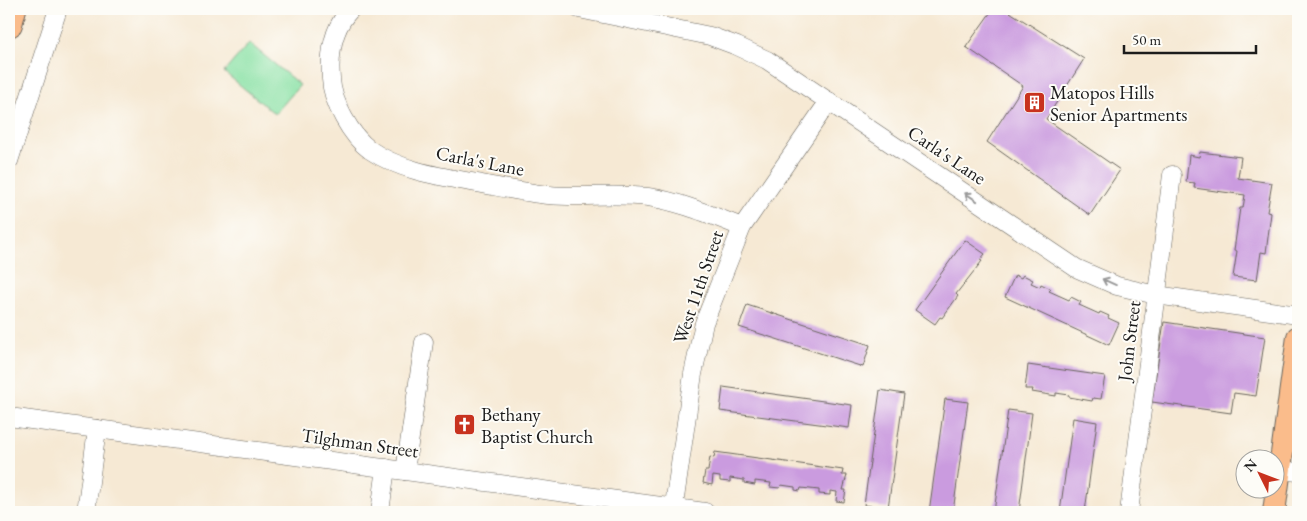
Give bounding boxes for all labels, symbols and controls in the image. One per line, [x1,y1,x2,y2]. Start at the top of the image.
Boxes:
scale bar [1124,22,1257,54]
text: 50 m [1132,30,1161,49]
place label: Matopos Hills Senior Apartments [1050,80,1187,127]
building icon: Matopos Hills Senior Apartments [1022,91,1046,115]
street label: Carla's Lane [903,120,991,190]
street label: Carla's Lane [434,140,526,182]
one-way arrow [965,192,979,202]
street label: West 11th Street [667,227,729,347]
one-way arrow [1102,277,1117,287]
street label: John Street [1111,299,1146,385]
place label: Bethany Baptist Church [481,402,593,449]
church icon: Bethany Baptist Church [453,413,477,437]
street label: Tilghman Street [300,422,420,464]
north arrow [1234,448,1284,498]
text: N [1240,455,1261,476]

